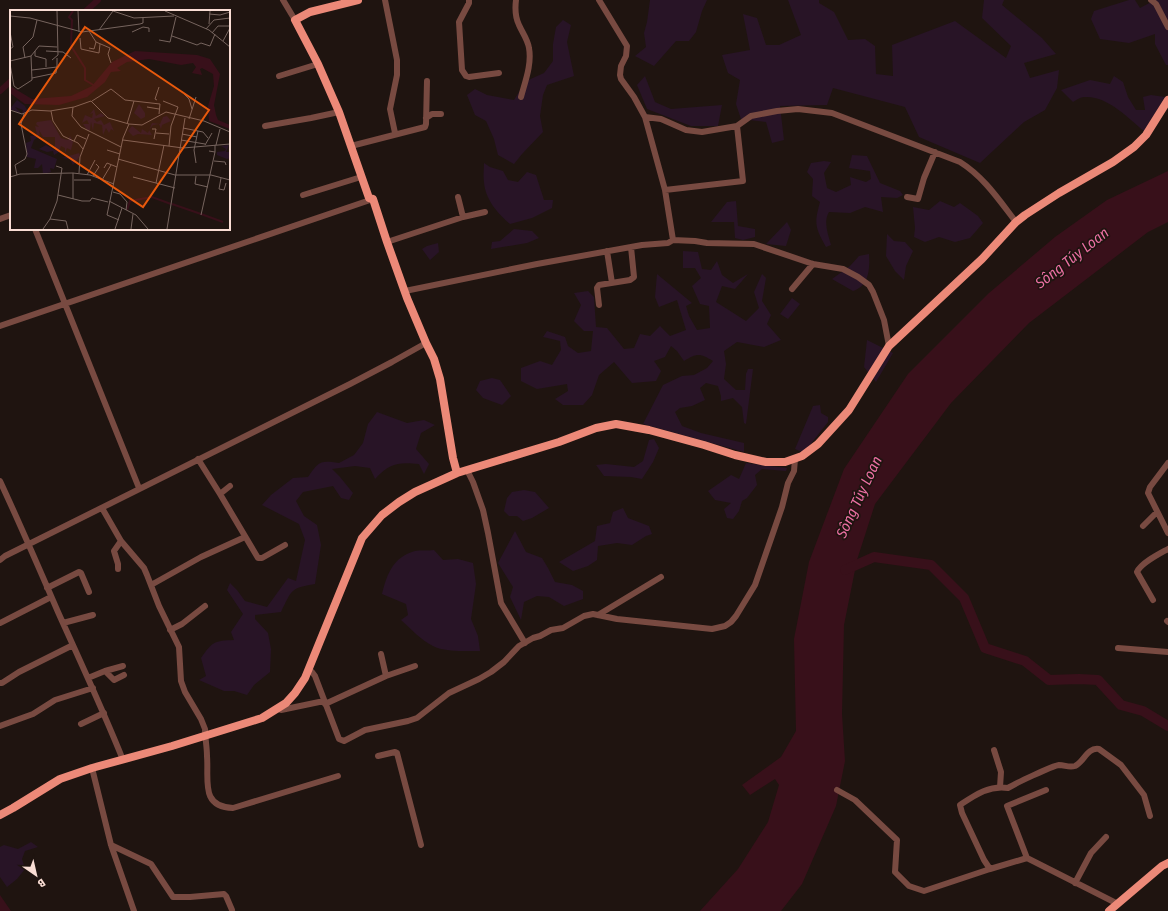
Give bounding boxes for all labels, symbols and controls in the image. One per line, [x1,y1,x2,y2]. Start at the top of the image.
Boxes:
inset map [10,10,230,230]
water label: Sông Túy Loan [1031,224,1112,293]
water label: Sông Túy Loan [832,453,886,542]
north arrow [16,855,56,895]
text: B [35,876,47,890]

